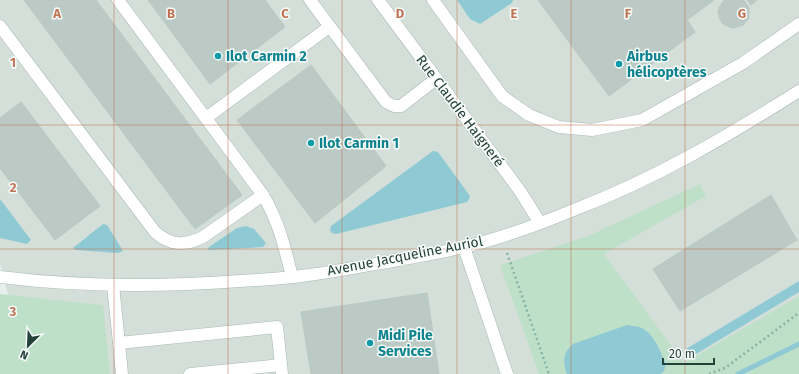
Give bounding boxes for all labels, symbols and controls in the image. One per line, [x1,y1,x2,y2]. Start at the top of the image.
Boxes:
text: A [52,6,61,21]
text: B [167,6,175,21]
text: C [281,6,289,21]
text: D [396,6,405,21]
text: E [511,6,518,21]
text: F [625,6,632,21]
text: G [738,6,746,21]
place label: Ilot Carmin 2 [226,48,307,65]
place label: Airbus hélicoptères [626,48,707,81]
marker: Ilot Carmin 2 [213,51,223,61]
street label: Rue Claudie Haigneré [412,52,508,170]
text: 1 [10,55,16,70]
marker: Airbus hélicoptères [614,59,624,69]
place label: Ilot Carmin 1 [319,135,399,152]
marker: Ilot Carmin 1 [306,138,316,148]
text: 2 [10,180,17,195]
street label: Avenue Jacqueline Auriol [326,233,484,279]
text: 3 [9,304,17,319]
north arrow [8,326,48,366]
place label: Midi Pile Services [378,327,433,360]
marker: Midi Pile Services [365,338,375,348]
scale bar [663,340,714,366]
text: N [18,347,30,362]
text: 20 m [669,347,695,361]

